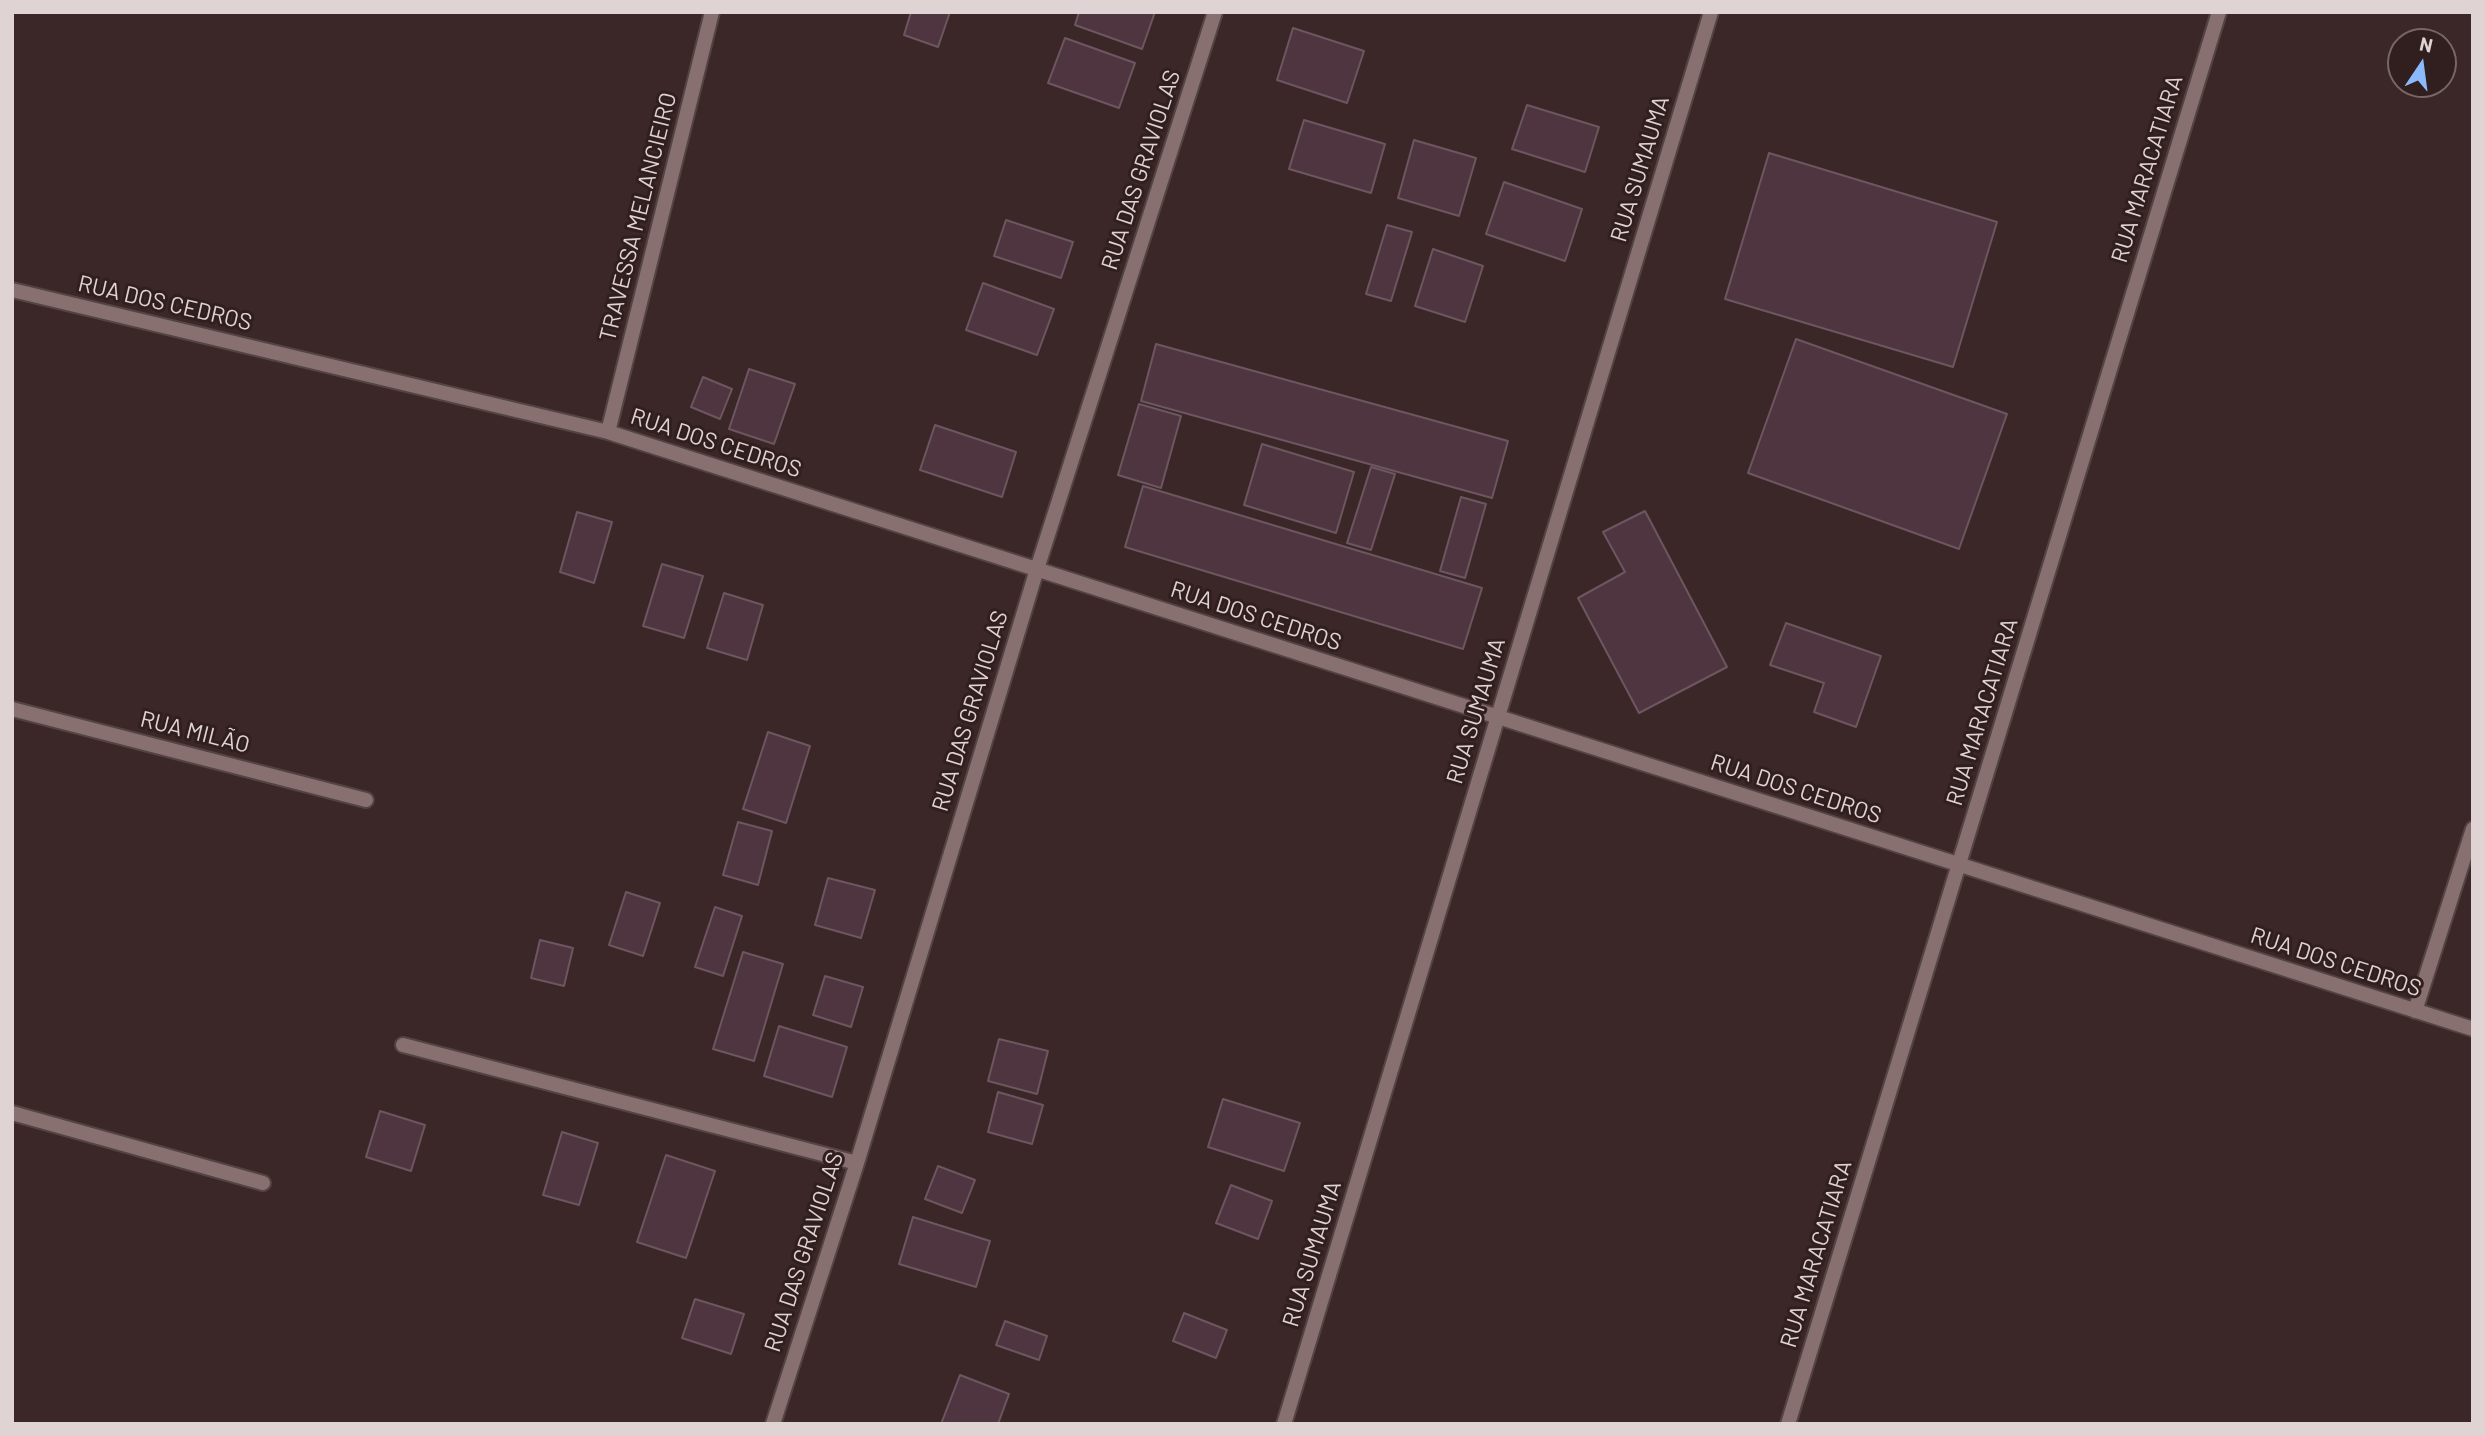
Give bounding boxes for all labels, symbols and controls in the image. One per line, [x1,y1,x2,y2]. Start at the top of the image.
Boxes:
north arrow [2387,28,2457,98]
text: N [2418,31,2435,57]
street label: RUA DAS GRAVIOLAS [1096,67,1186,273]
street label: RUA MARACATIARA [2105,72,2189,266]
street label: TRAVESSA MELANCIEIRO [594,90,682,344]
street label: RUA SUMAUMA [1605,93,1675,245]
street label: RUA DOS CEDROS [75,270,255,336]
street label: RUA DOS CEDROS [627,402,805,484]
street label: RUA DOS CEDROS [1167,575,1345,657]
street label: RUA DAS GRAVIOLAS [926,607,1014,815]
street label: RUA MARACATIARA [1940,615,2024,809]
street label: RUA SUMAUMA [1441,635,1511,787]
street label: RUA MILÃO [137,705,253,759]
street label: RUA DOS CEDROS [1707,748,1885,830]
street label: RUA DOS CEDROS [2247,921,2425,1003]
street label: RUA DAS GRAVIOLAS [759,1149,849,1355]
street label: RUA MARACATIARA [1774,1157,1858,1351]
street label: RUA SUMAUMA [1277,1178,1347,1330]

